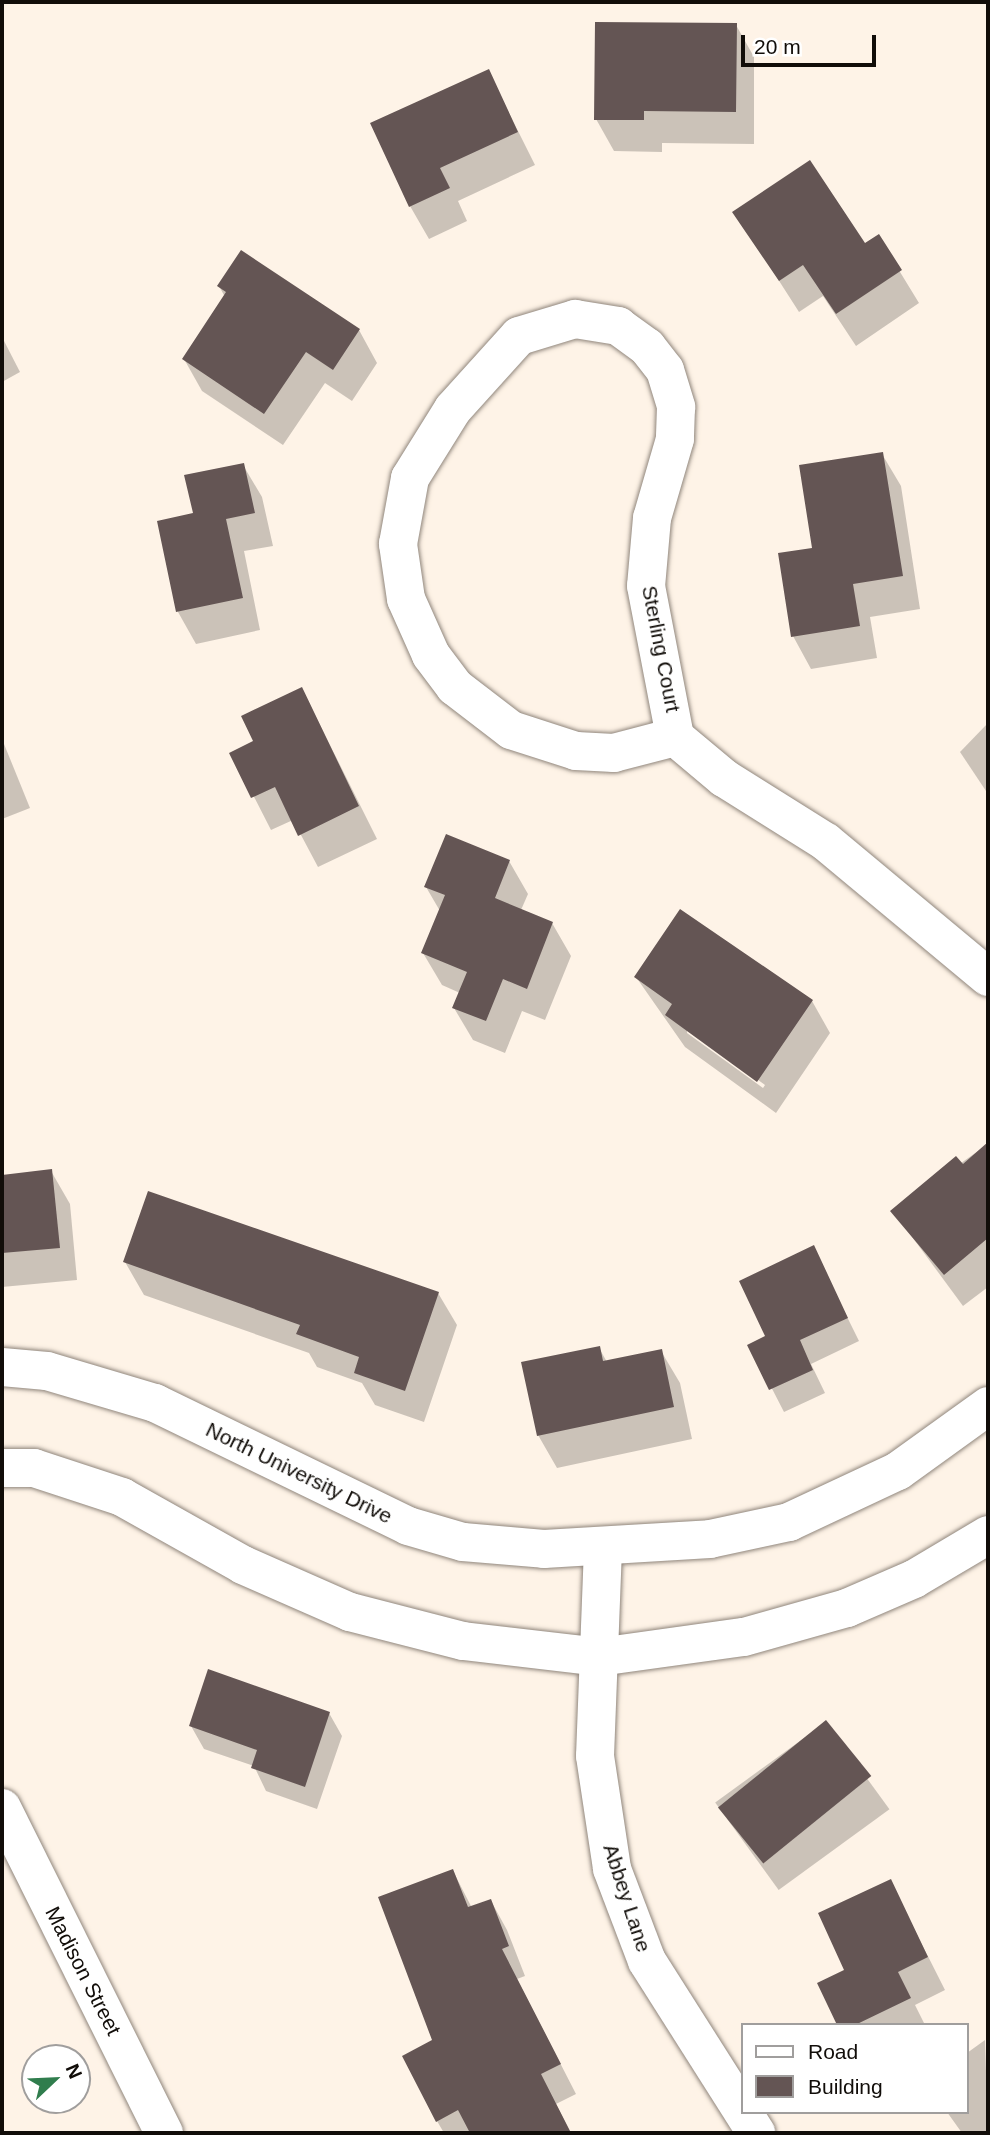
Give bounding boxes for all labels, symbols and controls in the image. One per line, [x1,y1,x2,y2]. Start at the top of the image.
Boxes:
scale bar [745,21,880,65]
text: 20 m [754,35,801,58]
street label: Sterling Court [636,584,686,714]
street label: North University Drive [202,1417,396,1529]
street label: Abbey Lane [598,1841,656,1955]
street label: Madison Street [40,1902,126,2040]
legend [741,2023,969,2114]
text: Road [808,2040,858,2063]
north arrow [21,2044,91,2114]
text: N [62,2061,86,2082]
text: Building [808,2075,883,2098]

